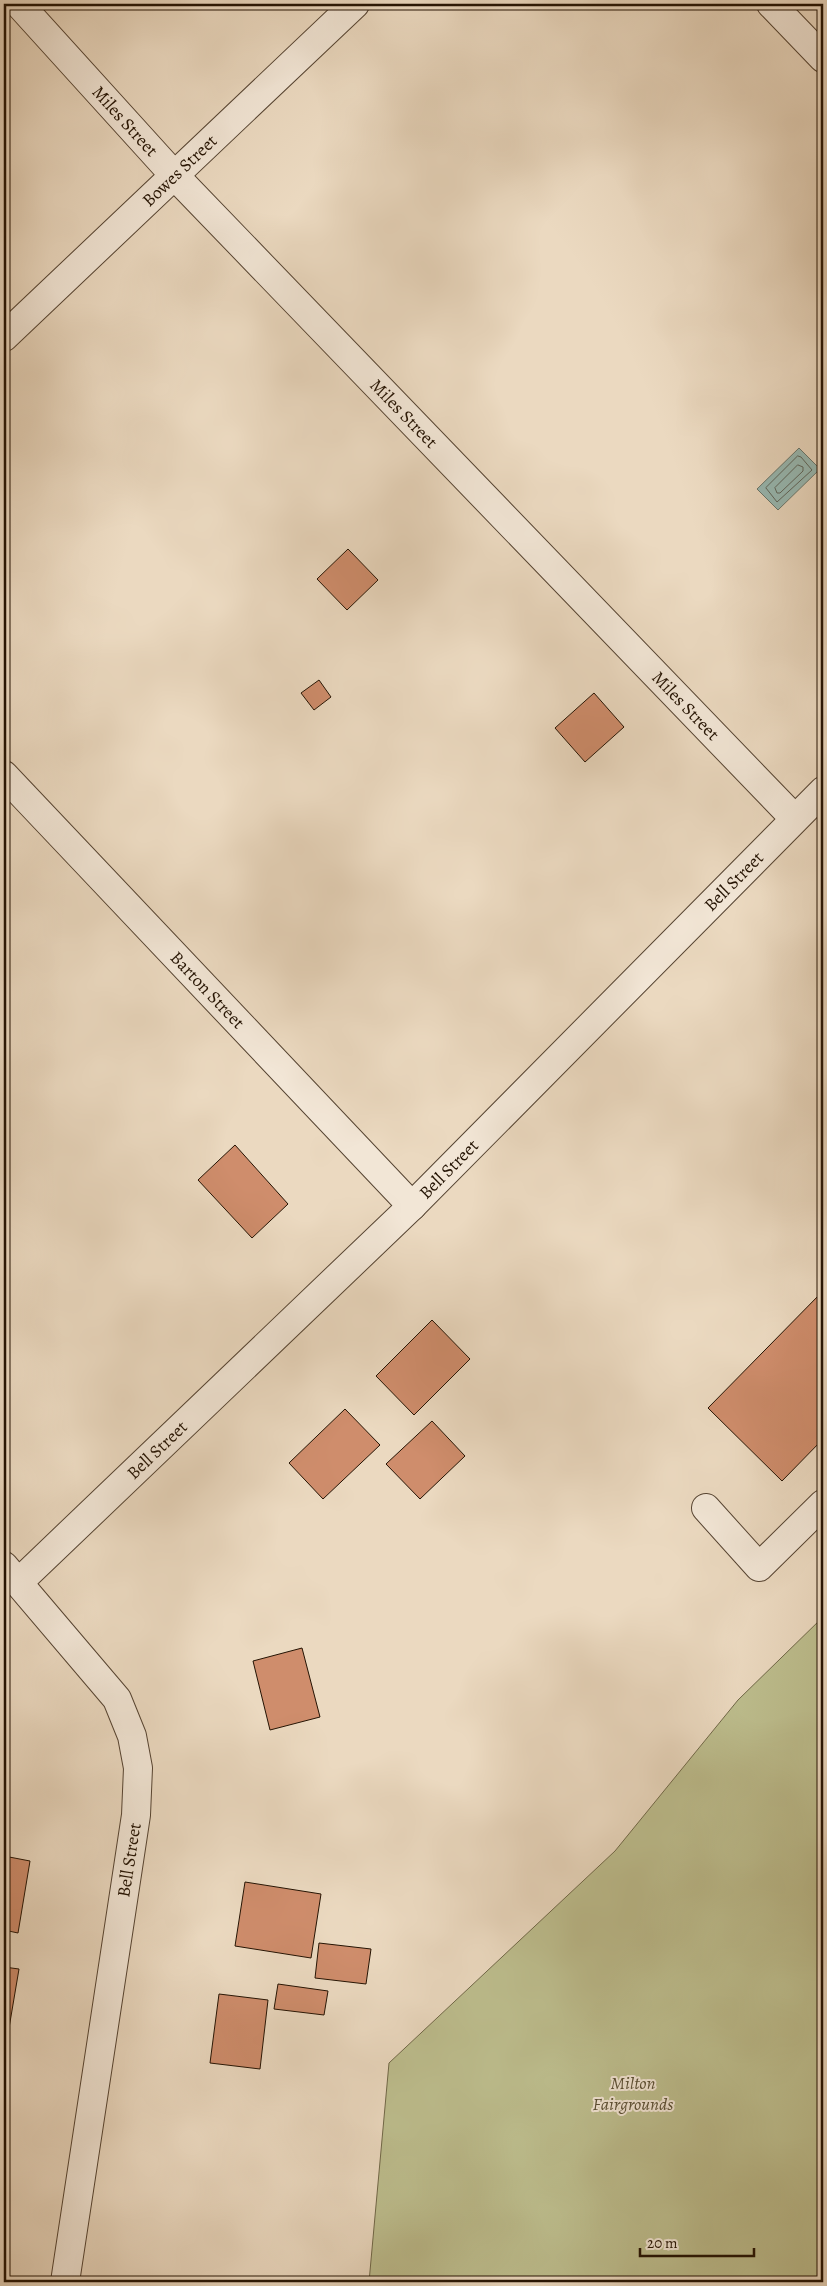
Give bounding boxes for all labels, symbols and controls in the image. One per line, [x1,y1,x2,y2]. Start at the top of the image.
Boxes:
street label: Miles Street [87,80,164,162]
street label: Bowes Street [137,129,222,212]
street label: Miles Street [365,373,443,453]
street label: Miles Street [647,666,725,746]
street label: Bell Street [699,846,769,916]
street label: Barton Street [165,946,250,1034]
street label: Bell Street [414,1134,484,1204]
street label: Bell Street [121,1415,193,1485]
street label: Bell Street [111,1821,147,1899]
park label: Milton Fairgrounds [593,2071,673,2116]
scale bar [640,2226,753,2258]
text: 20 m [647,2233,678,2253]

